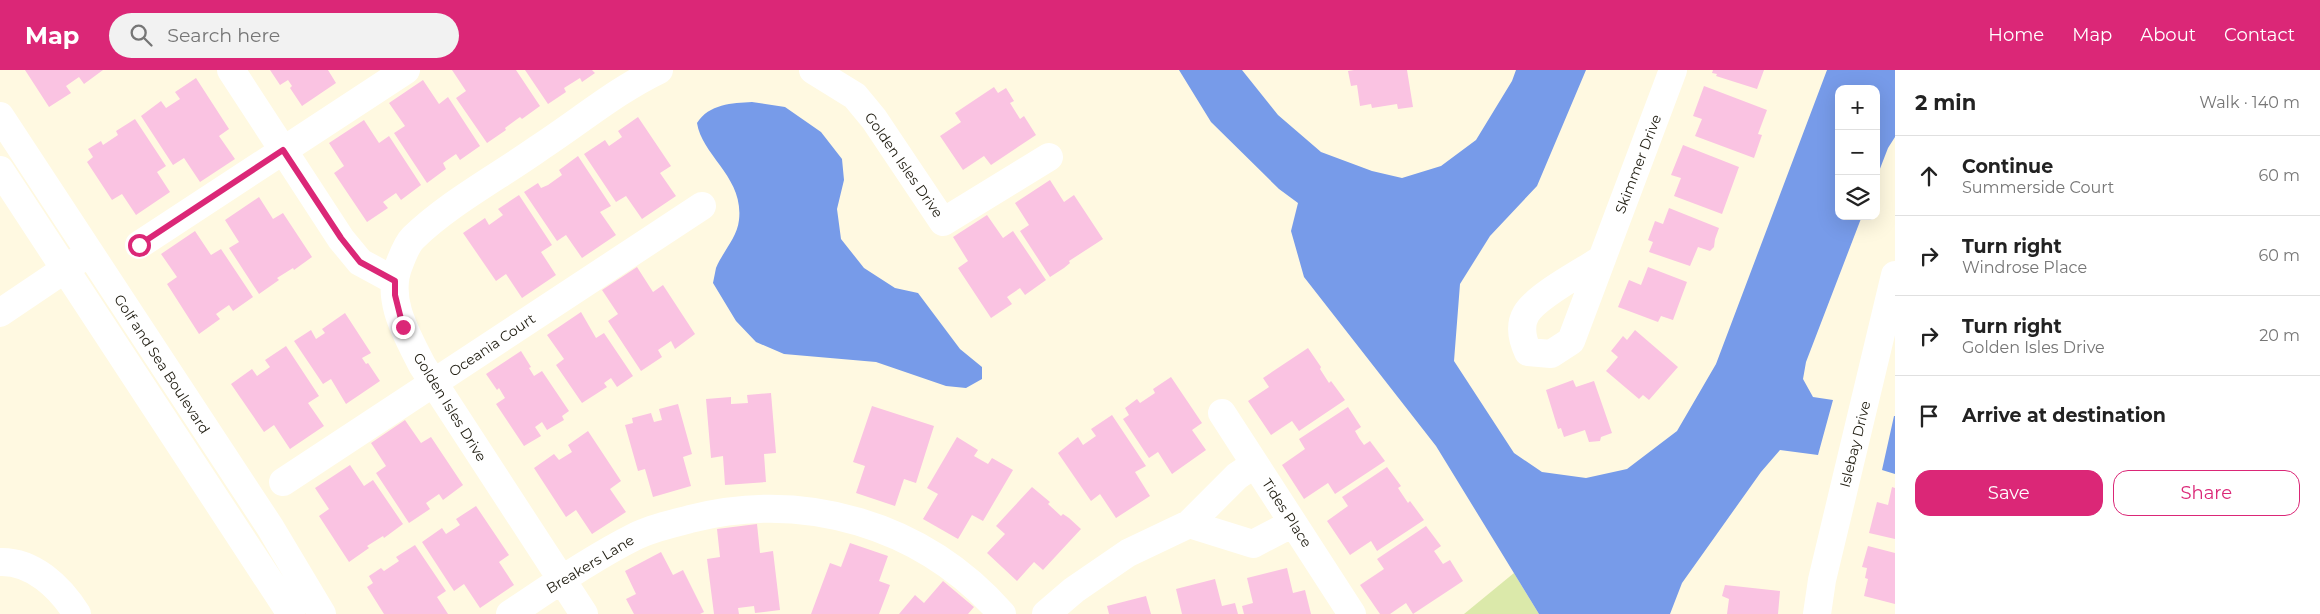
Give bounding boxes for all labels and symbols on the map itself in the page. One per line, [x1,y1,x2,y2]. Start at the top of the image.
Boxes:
street label: Golden Isles Drive [861,109,947,221]
street label: Skimmer Drive [1611,112,1665,216]
route start [128,234,151,257]
street label: Golf and Sea Boulevard [110,291,214,437]
street label: Oceania Court [445,309,539,381]
route end [392,316,415,339]
street label: Golden Isles Drive [409,349,491,465]
street label: Islebay Drive [1836,399,1874,489]
street label: Tides Place [1258,475,1316,551]
street label: Breakers Lane [543,531,637,597]

